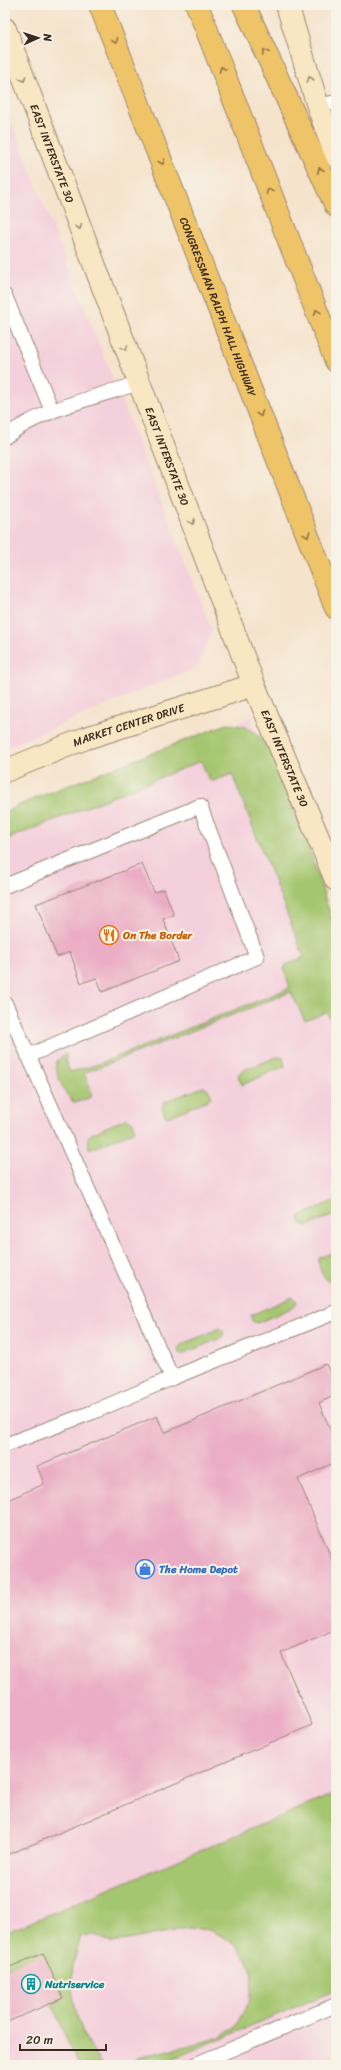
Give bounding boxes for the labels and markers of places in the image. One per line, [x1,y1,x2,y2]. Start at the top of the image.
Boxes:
restaurant icon: On The Border [98,924,120,946]
place label: On The Border [122,926,194,945]
shop icon: The Home Depot [134,1558,156,1580]
place label: The Home Depot [159,1560,238,1579]
building icon: Nutriservice [20,1973,42,1995]
place label: Nutriservice [44,1975,105,1994]

